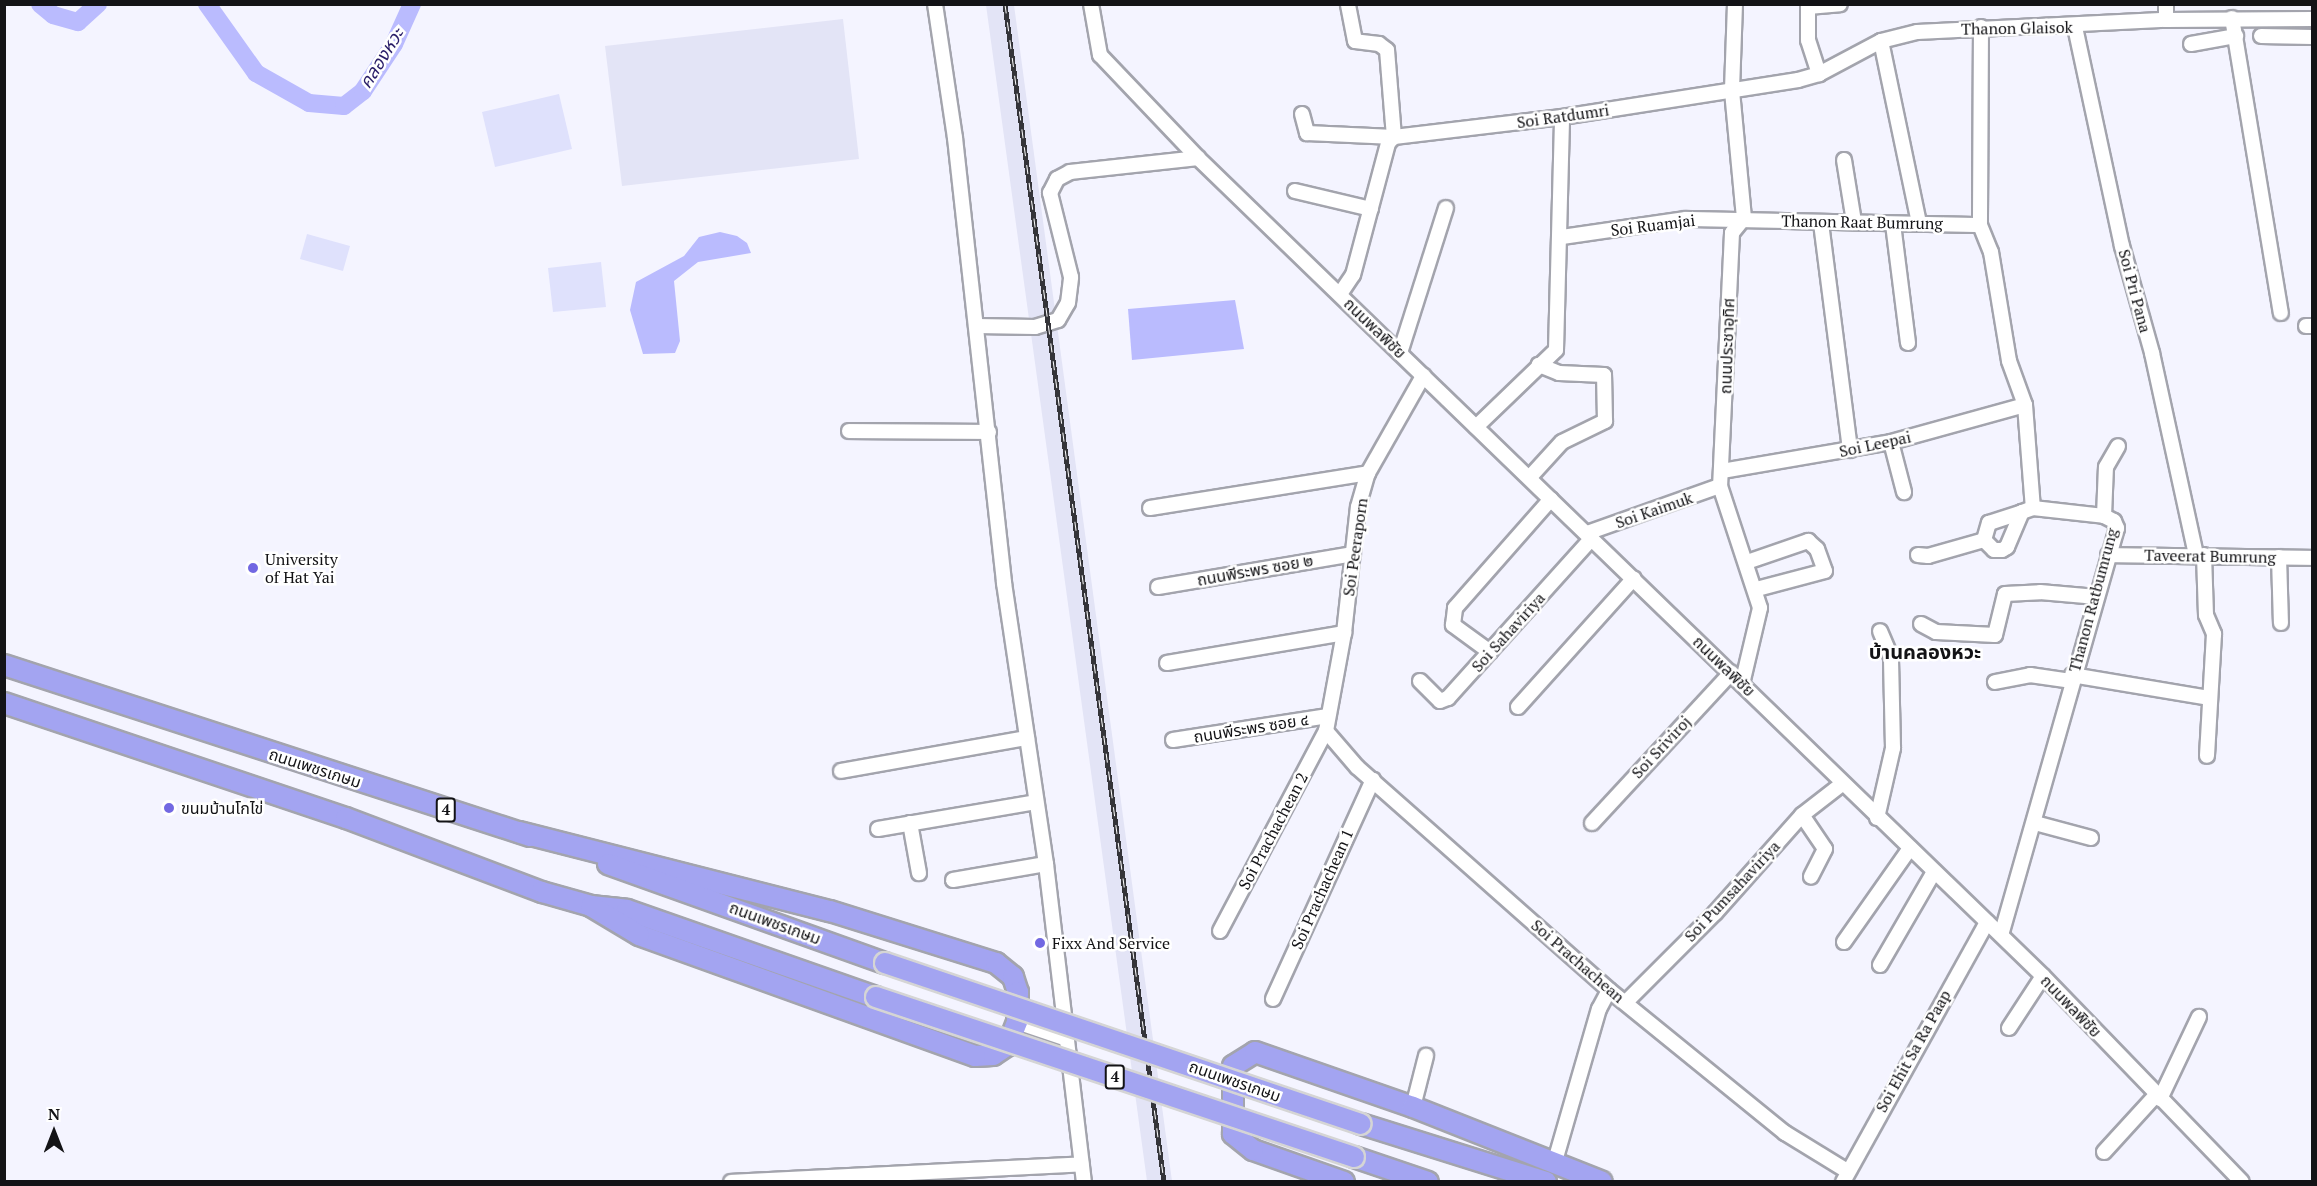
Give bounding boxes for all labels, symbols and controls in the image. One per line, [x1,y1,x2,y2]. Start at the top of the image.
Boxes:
street label: Thanon Glaisok [1961,17,2073,39]
water label: คลองหวะ [354,24,408,92]
street label: Soi Ratdumri [1516,100,1610,132]
street label: Soi Ruamjai [1610,210,1696,240]
street label: Thanon Raat Bumrung [1781,211,1943,233]
street label: Soi Pri Pana [2115,247,2155,335]
street label: ถนนพลพิชัย [1340,294,1410,362]
street label: ถนนประชาอุทิศ [1716,297,1738,395]
street label: Soi Leepai [1837,427,1913,461]
street label: Soi Kaimuk [1613,488,1695,532]
street label: Soi Peeraporn [1339,497,1371,597]
street label: Thanon Ratbumrung [2065,526,2121,674]
street label: Taveerat Bumrung [2144,545,2276,567]
place label: University of Hat Yai [265,549,338,587]
street label: ถนนพีระพร ซอย ๒ [1195,550,1315,590]
marker: University of Hat Yai [246,561,260,575]
street label: Soi Sahaviriya [1467,588,1549,676]
street label: ถนนพลพิชัย [1689,632,1759,700]
district label: บ้านคลองหวะ [1869,639,1981,663]
street label: ถนนพีระพร ซอย ๔ [1192,709,1310,747]
street label: Soi Sriviroj [1627,712,1695,782]
street label: ถนนเพชรเกษม [266,744,364,792]
street label: Soi Prachachean 2 [1234,769,1312,893]
place label: ขนมบ้านโกไข่ [181,798,263,818]
road number: 4 [436,798,456,822]
marker: ขนมบ้านโกไข่ [162,801,176,815]
street label: Soi Prachachean 1 [1287,826,1357,952]
street label: Soi Pumsahaviriya [1680,836,1784,946]
street label: ถนนเพชรเกษม [727,898,823,948]
street label: Soi Prachachean [1527,915,1629,1007]
place label: Fixx And Service [1052,933,1170,953]
marker: Fixx And Service [1033,936,1047,950]
street label: ถนนพลพิชัย [2037,971,2105,1041]
street label: Soi Ehit Sa Ra Paap [1871,986,1955,1116]
street label: ถนนเพชรเกษม [1187,1056,1283,1106]
road number: 4 [1104,1065,1126,1089]
north arrow [24,1102,84,1162]
text: N [48,1103,60,1125]

